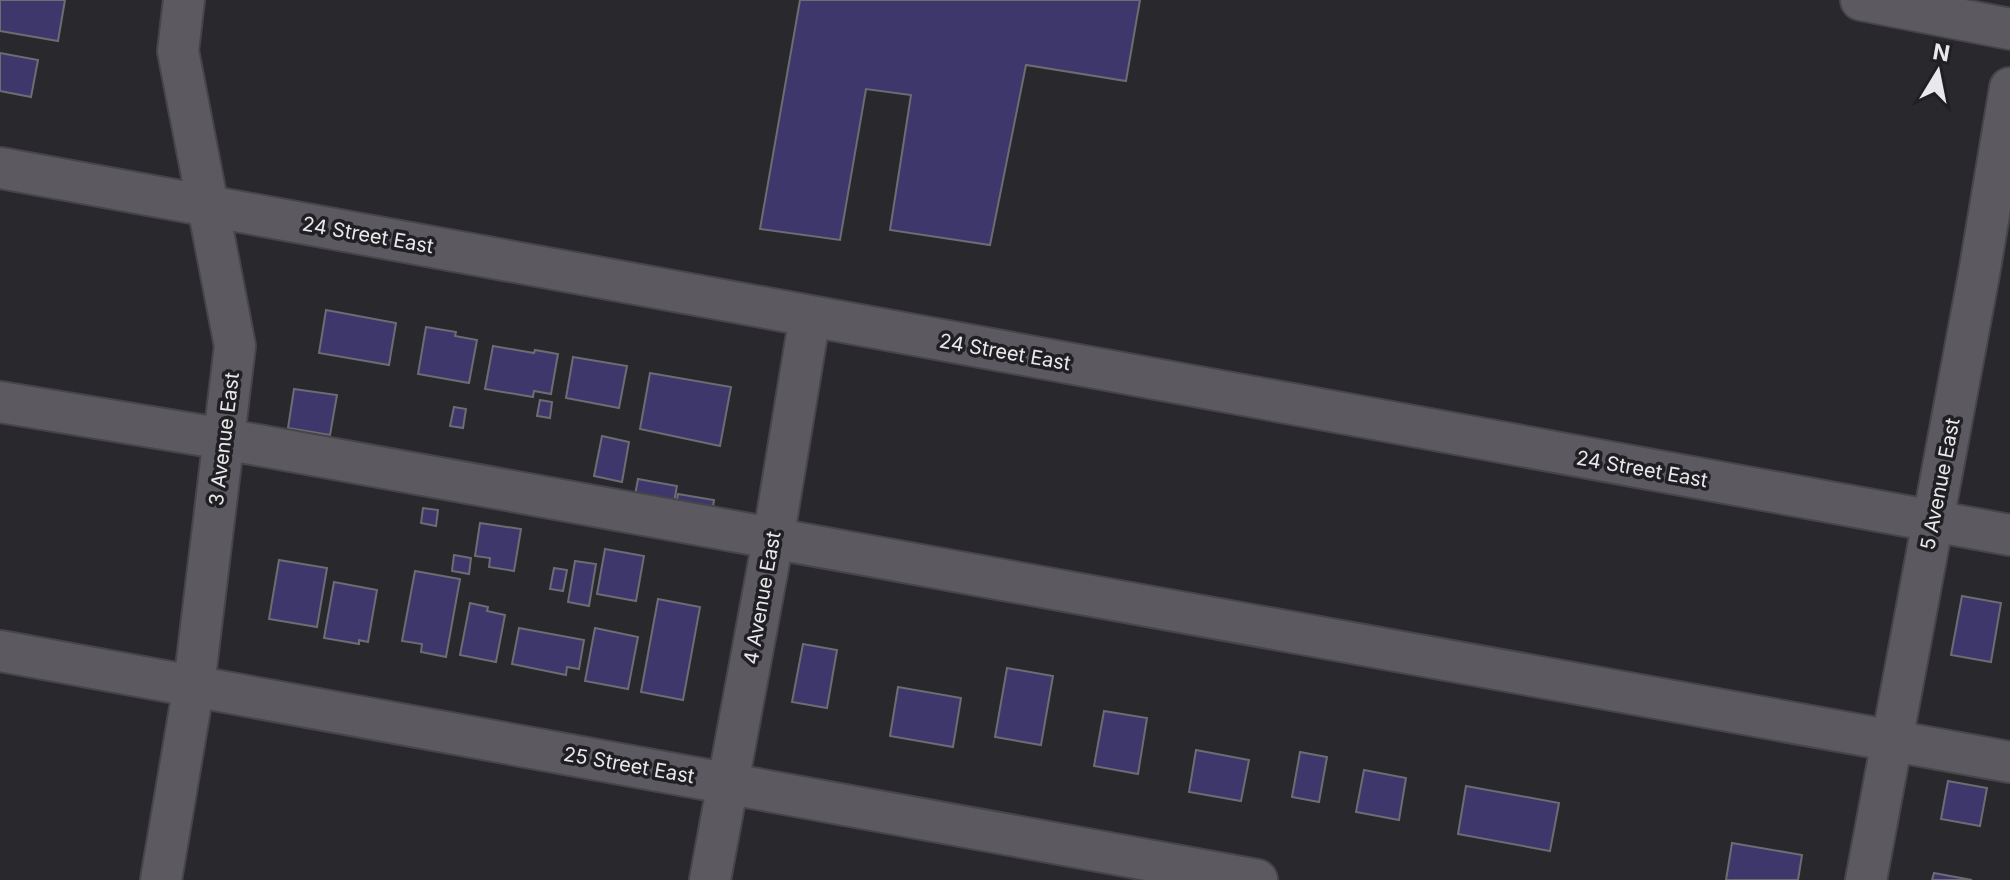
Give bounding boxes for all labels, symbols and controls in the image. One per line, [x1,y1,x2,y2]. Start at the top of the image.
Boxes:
north arrow [1898,32,1978,112]
text: N [1931,38,1952,67]
street label: 24 Street East [301,212,436,258]
street label: 24 Street East [938,329,1073,375]
street label: 3 Avenue East [204,370,244,507]
street label: 5 Avenue East [1915,415,1965,552]
street label: 24 Street East [1575,446,1710,492]
street label: 4 Avenue East [738,529,786,666]
street label: 25 Street East [562,742,697,788]

